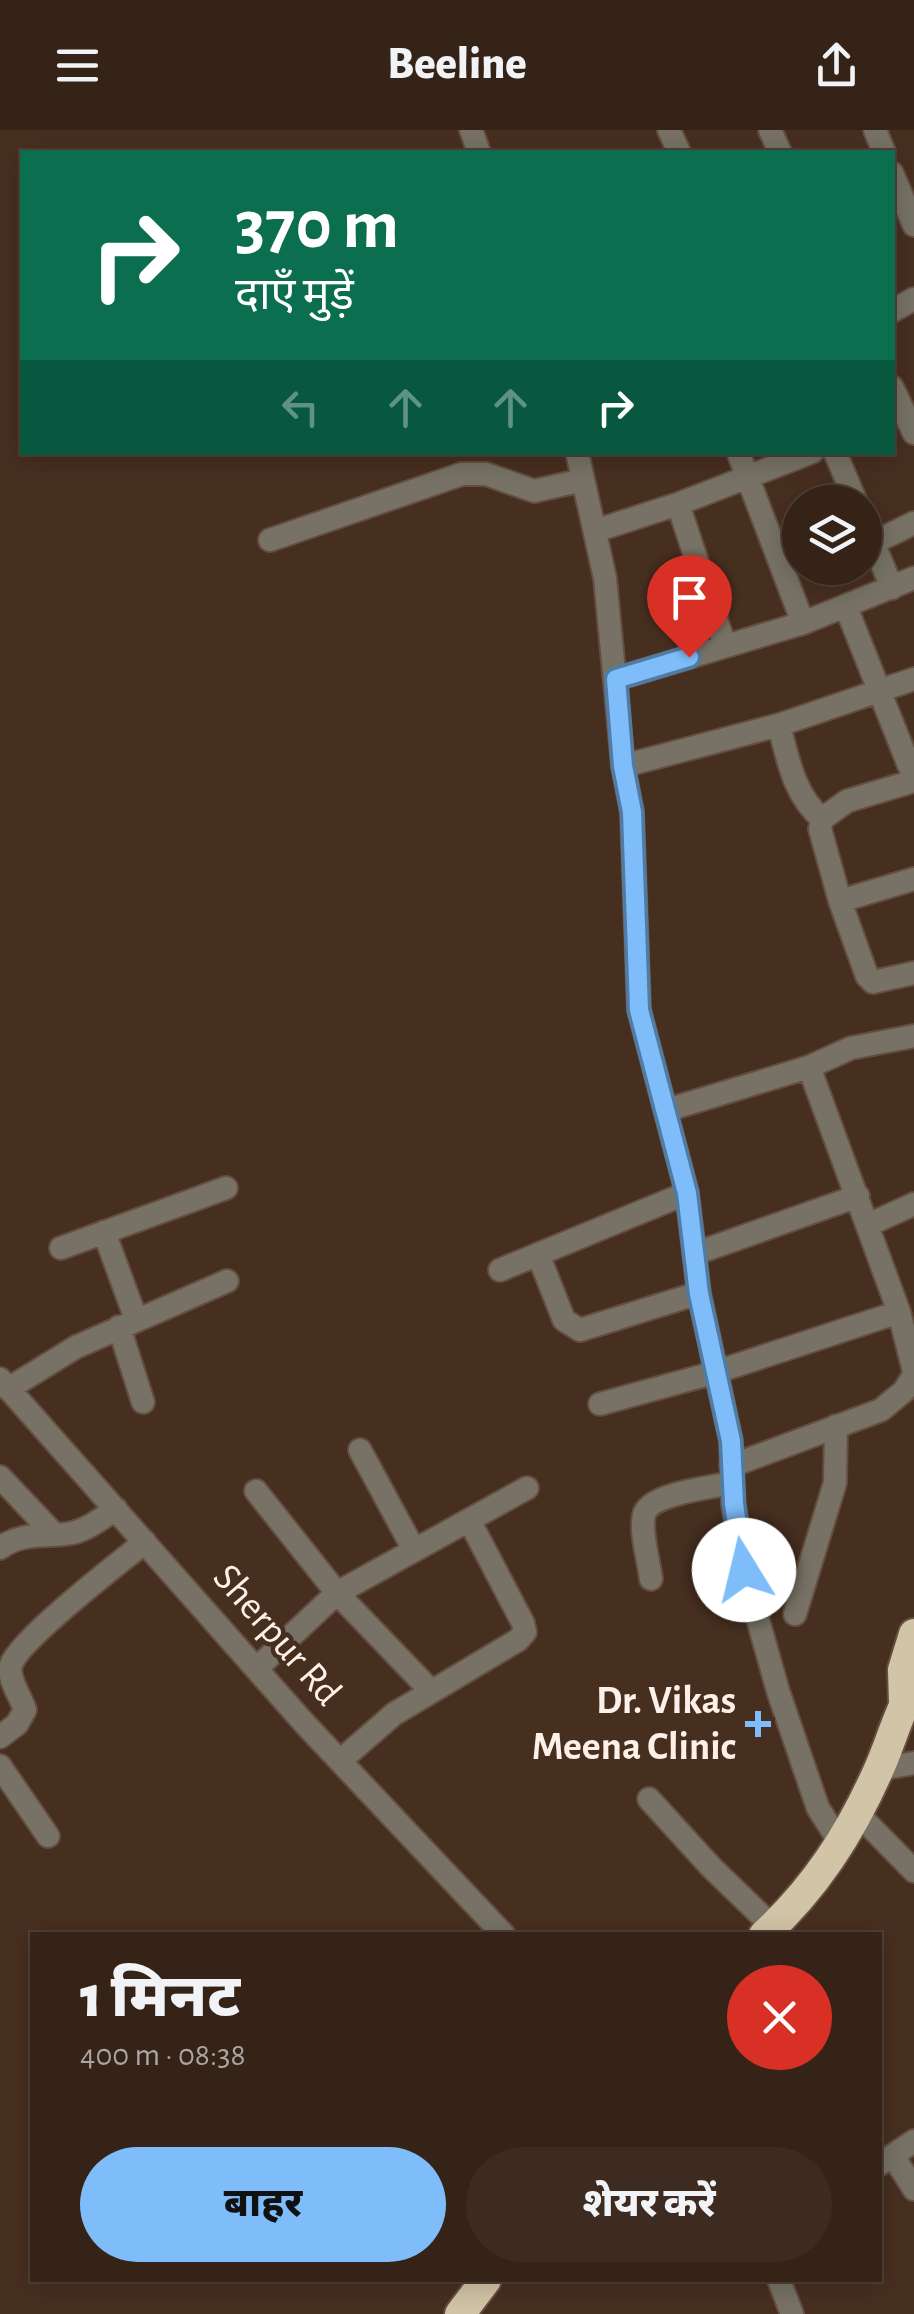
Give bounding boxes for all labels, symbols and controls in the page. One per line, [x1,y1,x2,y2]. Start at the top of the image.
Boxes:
icon: menu [50,38,105,93]
icon: share [809,38,864,93]
text: Beeline [387,42,527,87]
icon: right [70,190,200,320]
text: 370 m [235,191,399,261]
text: दाएँ मुड़ें [235,273,354,318]
icon: left [273,380,328,435]
icon: ahead [378,380,433,435]
icon: ahead [483,380,538,435]
icon: right [588,380,643,435]
map controls [782,485,882,585]
button: layers [782,485,882,585]
pin [647,555,732,658]
icon: arrive [662,570,717,625]
position arrow [692,1518,796,1622]
street label: Sherpur Rd [205,1557,349,1713]
place label: Dr. Vikas Meena Clinic [532,1681,736,1767]
marker: Dr. Vikas Meena Clinic [745,1711,771,1737]
button: close [727,1965,832,2070]
text: 1 मिनट [80,1968,240,2028]
text: 400 m · 08:38 [80,2039,246,2071]
button: बाहर [80,2147,446,2262]
button: शेयर करें [466,2147,832,2262]

